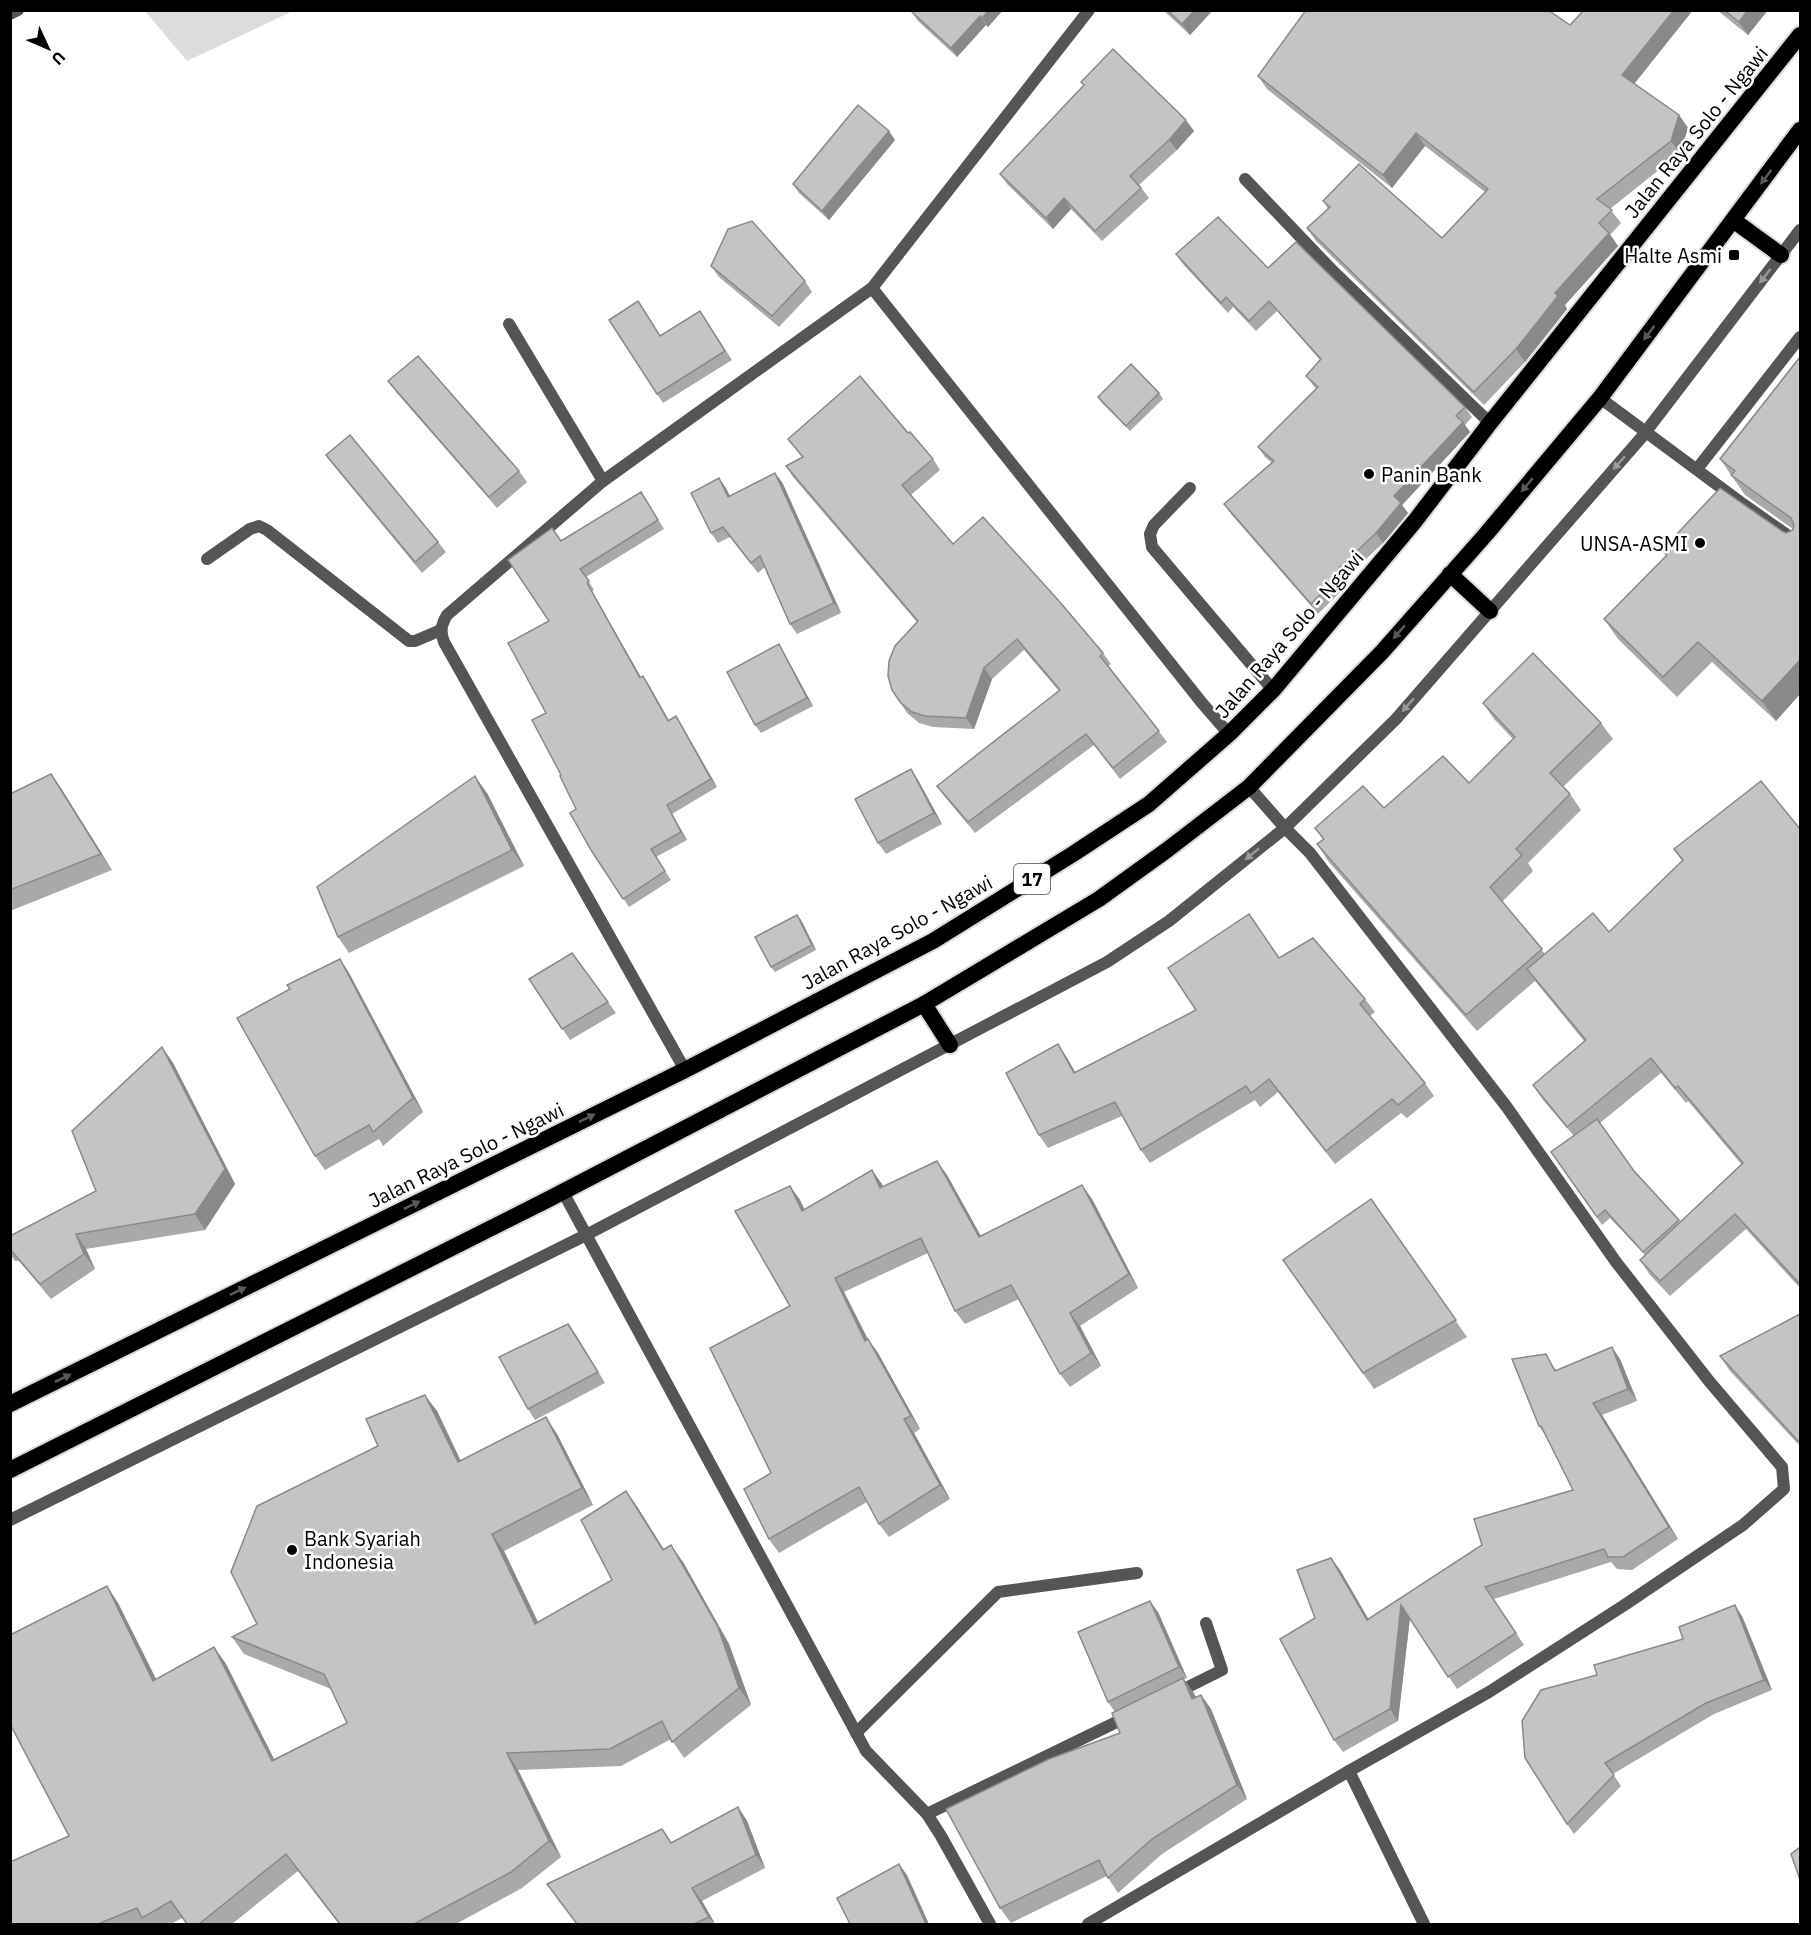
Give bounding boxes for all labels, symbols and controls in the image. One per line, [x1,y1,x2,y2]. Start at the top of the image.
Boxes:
north arrow [18,18,78,78]
street label: Jalan Raya Solo - Ngawi [1618,40,1774,224]
text: U [48,47,70,69]
one-way arrow [1760,169,1772,184]
place label: Halte Asmi [1624,242,1722,269]
marker: Halte Asmi [1727,248,1741,262]
one-way arrow [1758,268,1771,284]
one-way arrow [1644,326,1656,341]
one-way arrow [1613,455,1626,470]
place label: Panin Bank [1381,461,1482,488]
marker: Panin Bank [1362,467,1376,481]
one-way arrow [1521,477,1534,492]
place label: UNSA-ASMI [1580,530,1688,557]
marker: UNSA-ASMI [1693,536,1707,550]
street label: Jalan Raya Solo - Ngawi [1209,544,1369,724]
one-way arrow [1393,624,1406,639]
one-way arrow [1402,697,1415,713]
one-way arrow [1244,847,1260,860]
road number: 17 [1014,864,1050,894]
street label: Jalan Raya Solo - Ngawi [797,868,997,996]
street label: Jalan Raya Solo - Ngawi [364,1096,568,1214]
one-way arrow [579,1113,596,1123]
one-way arrow [404,1200,421,1209]
one-way arrow [229,1287,246,1296]
one-way arrow [55,1373,72,1383]
place label: Bank Syariah Indonesia [304,1525,421,1575]
marker: Bank Syariah Indonesia [285,1543,299,1557]

